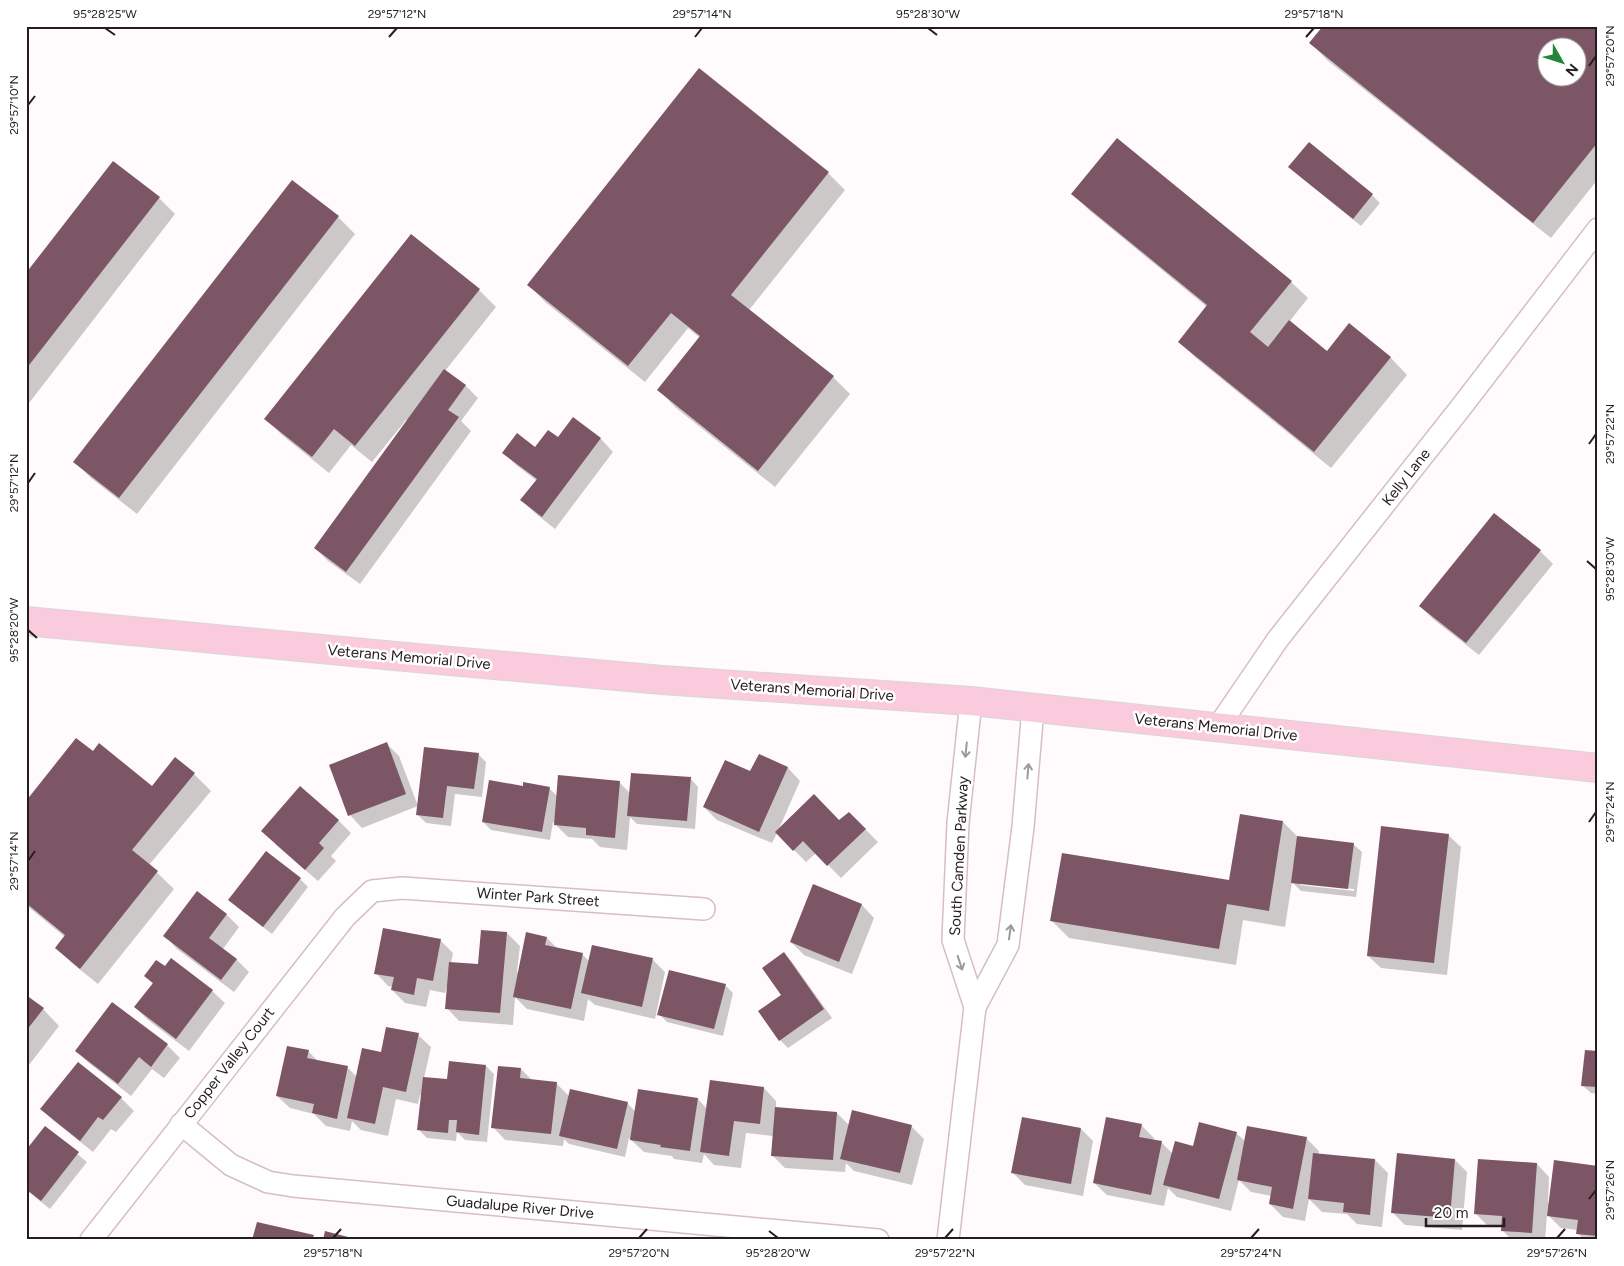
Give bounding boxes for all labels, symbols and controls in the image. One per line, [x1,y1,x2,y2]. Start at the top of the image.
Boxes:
text: 95°28'25"W [73,7,137,21]
text: 29°57'12"N [368,7,426,21]
text: 29°57'14"N [672,7,732,21]
text: 95°28'30"W [896,7,961,21]
text: 29°57'18"N [1284,7,1344,21]
text: 29°57'20"N [1603,25,1617,87]
north arrow [1536,38,1586,88]
text: N [1562,60,1582,79]
text: 29°57'10"N [7,75,21,135]
text: 29°57'22"N [1603,404,1617,464]
street label: Kelly Lane [1378,445,1434,509]
text: 29°57'12"N [7,454,21,512]
text: 95°28'30"W [1603,536,1617,601]
text: 95°28'20"W [7,597,21,662]
street label: Veterans Memorial Drive [327,641,491,673]
street label: Veterans Memorial Drive [730,675,894,705]
street label: Veterans Memorial Drive [1134,709,1298,745]
one-way arrow [961,741,971,757]
one-way arrow [1023,763,1033,779]
street label: South Camden Parkway [946,776,972,936]
text: 29°57'24"N [1603,782,1617,842]
text: 29°57'14"N [7,831,21,891]
street label: Winter Park Street [476,884,600,910]
one-way arrow [1005,924,1015,940]
one-way arrow [956,954,966,970]
street label: Copper Valley Court [180,1003,278,1122]
text: 29°57'26"N [1603,1160,1617,1220]
street label: Guadalupe River Drive [445,1192,595,1222]
scale bar [1426,1196,1504,1228]
text: 20 m [1434,1204,1468,1222]
text: 29°57'18"N [303,1246,363,1260]
text: 29°57'20"N [608,1246,670,1260]
text: 95°28'20"W [746,1246,811,1260]
text: 29°57'22"N [915,1246,975,1260]
text: 29°57'24"N [1221,1246,1281,1260]
text: 29°57'26"N [1527,1246,1587,1260]

